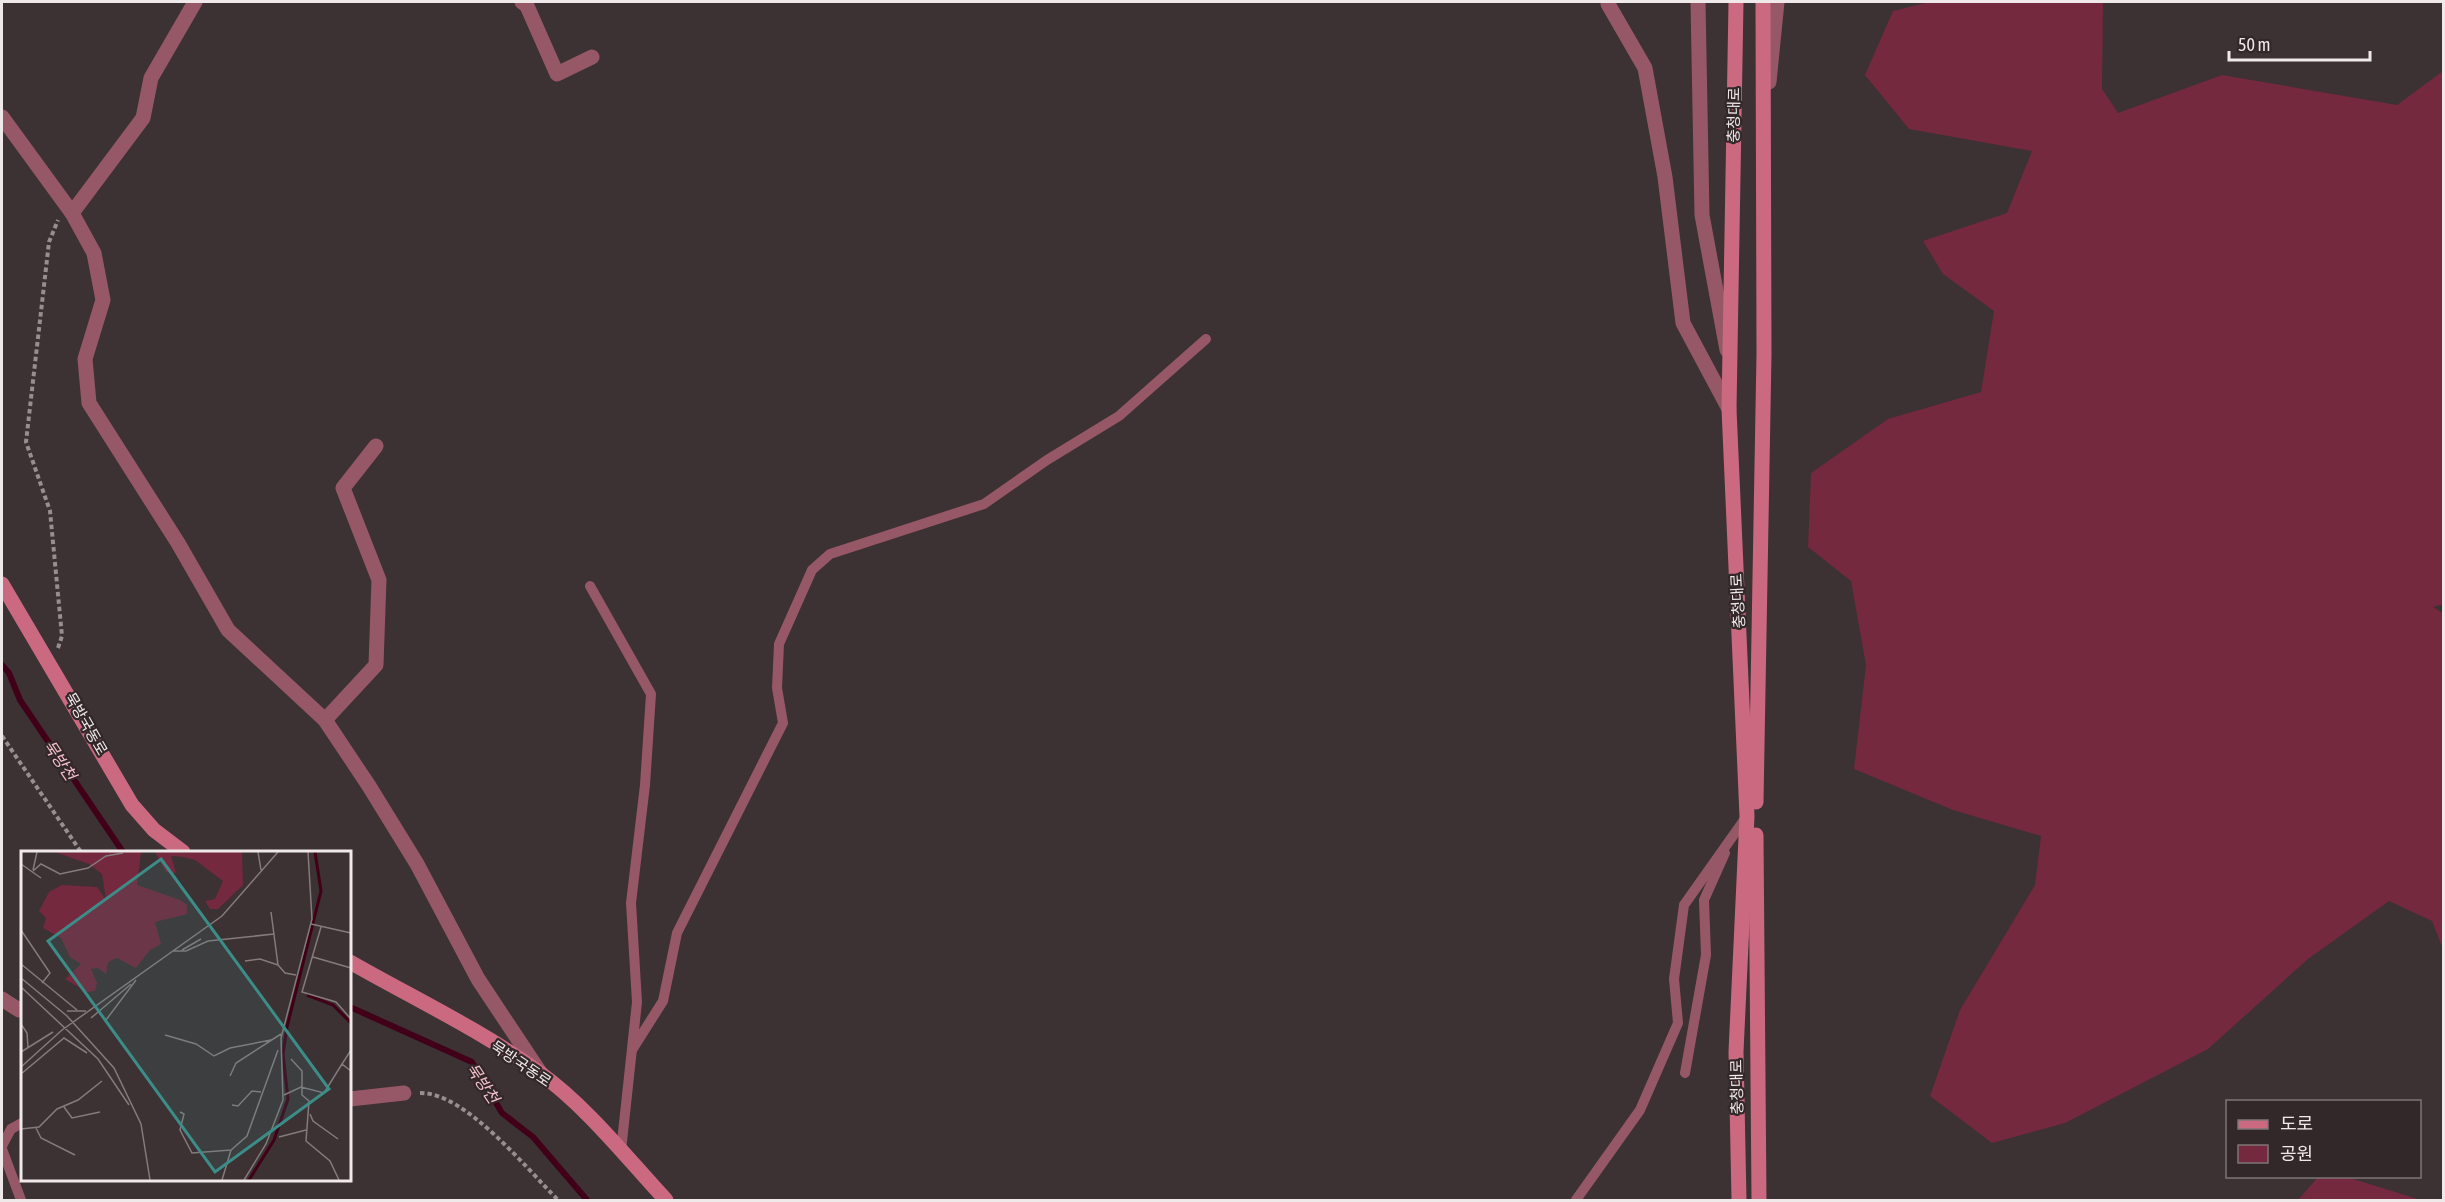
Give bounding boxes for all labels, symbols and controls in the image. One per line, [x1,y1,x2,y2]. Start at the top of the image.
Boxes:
scale bar [2229,24,2370,62]
text: 50 m [2238,34,2270,55]
street label: 충청대로 [1725,87,1742,143]
street label: 충청대로 [1728,573,1747,629]
street label: 묵방국동로 [62,690,111,758]
water label: 묵방천 [40,737,81,785]
inset map [21,851,351,1181]
street label: 묵방국동로 [488,1037,555,1090]
street label: 충청대로 [1728,1059,1745,1115]
water label: 묵방천 [463,1060,504,1108]
legend [2226,1100,2421,1178]
text: 도로 [2280,1113,2313,1134]
text: 공원 [2280,1143,2313,1164]

